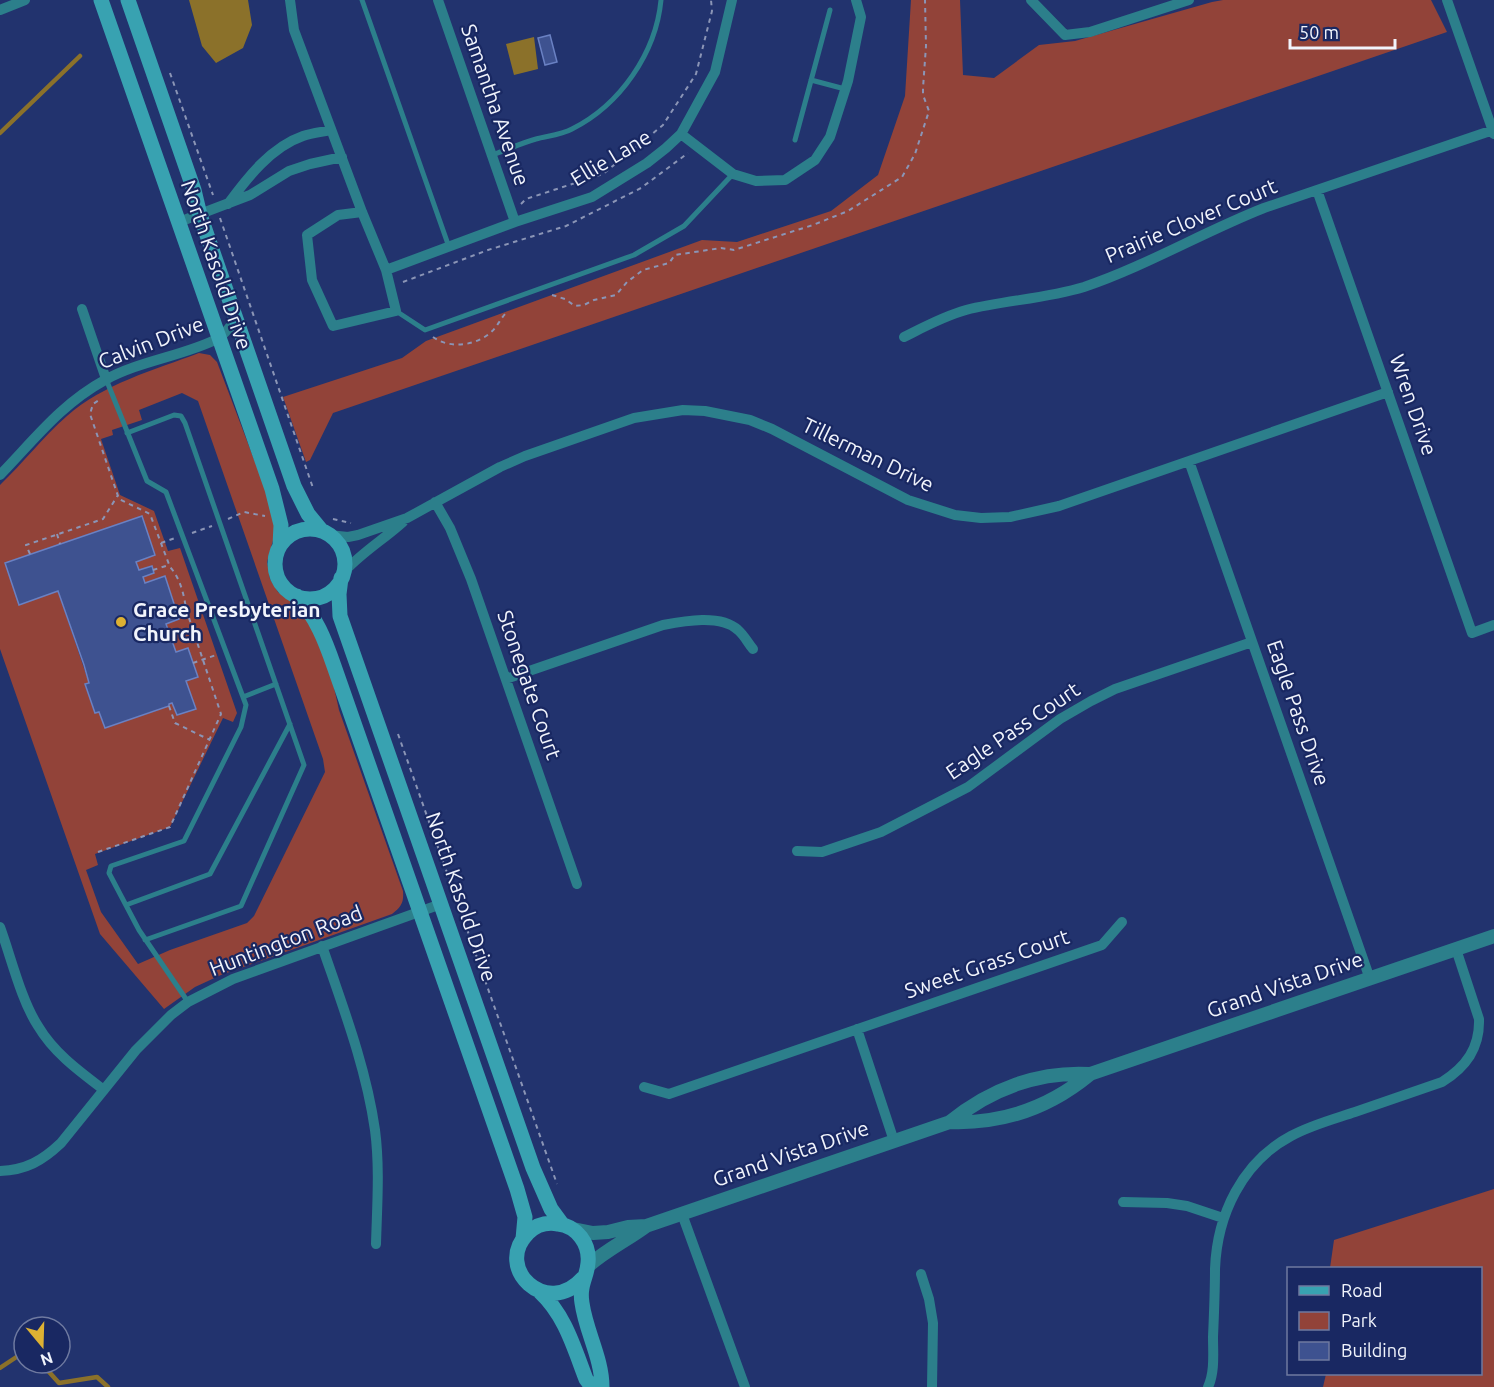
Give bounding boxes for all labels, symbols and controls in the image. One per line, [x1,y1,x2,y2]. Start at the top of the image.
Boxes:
scale bar [1290,12,1395,50]
street label: Samantha Avenue [457,21,535,189]
text: 50 m [1299,22,1339,42]
street label: Ellie Lane [566,124,655,190]
street label: Prairie Clover Court [1101,173,1280,267]
street label: North Kasold Drive [177,177,257,352]
street label: Calvin Drive [95,311,207,373]
street label: Wren Drive [1385,351,1442,458]
street label: Tillerman Drive [799,412,938,496]
place label: Grace Presbyterian Church [133,597,321,645]
street label: Stonegate Court [493,607,567,762]
marker: Grace Presbyterian Church [114,615,128,629]
street label: Eagle Pass Drive [1263,637,1335,789]
street label: Eagle Pass Court [941,677,1084,784]
street label: North Kasold Drive [422,809,502,984]
street label: Huntington Road [206,900,365,980]
street label: Sweet Grass Court [901,924,1072,1002]
street label: Grand Vista Drive [1204,946,1366,1022]
street label: Grand Vista Drive [710,1115,872,1191]
legend [1287,1267,1482,1375]
text: Road [1341,1280,1383,1300]
text: Park [1341,1310,1377,1330]
north arrow [12,1315,72,1375]
text: Building [1341,1340,1407,1360]
text: N [38,1349,55,1370]

